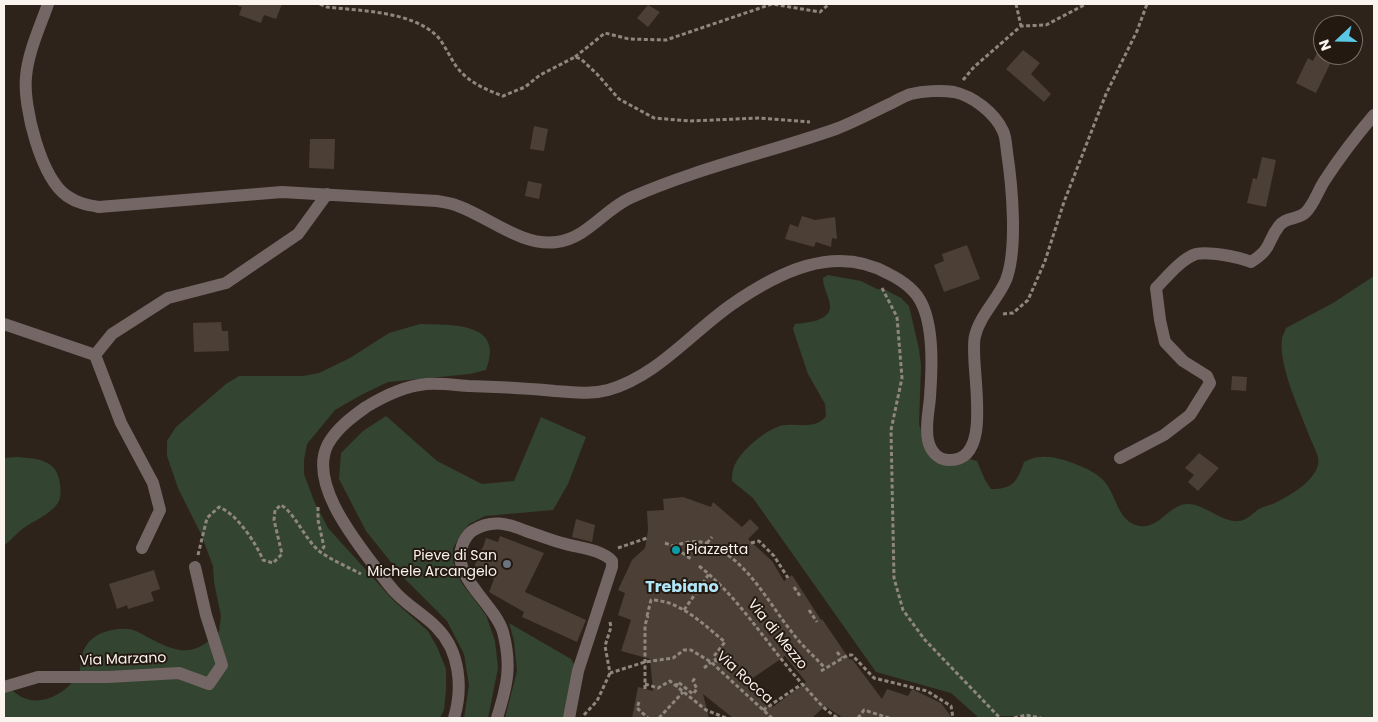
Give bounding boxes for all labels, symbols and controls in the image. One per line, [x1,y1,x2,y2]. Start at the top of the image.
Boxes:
north arrow [1313,15,1363,65]
text: N [1314,37,1336,54]
place label: Piazzetta [686,542,748,558]
marker: Piazzetta [670,544,682,556]
place label: Pieve di San Michele Arcangelo [367,548,497,580]
marker: Pieve di San Michele Arcangelo [501,558,513,570]
district label: Trebiano [645,578,719,598]
street label: Via di Mezzo [744,597,810,673]
street label: Via Rocca [712,648,776,708]
street label: Via Marzano [79,650,167,670]

